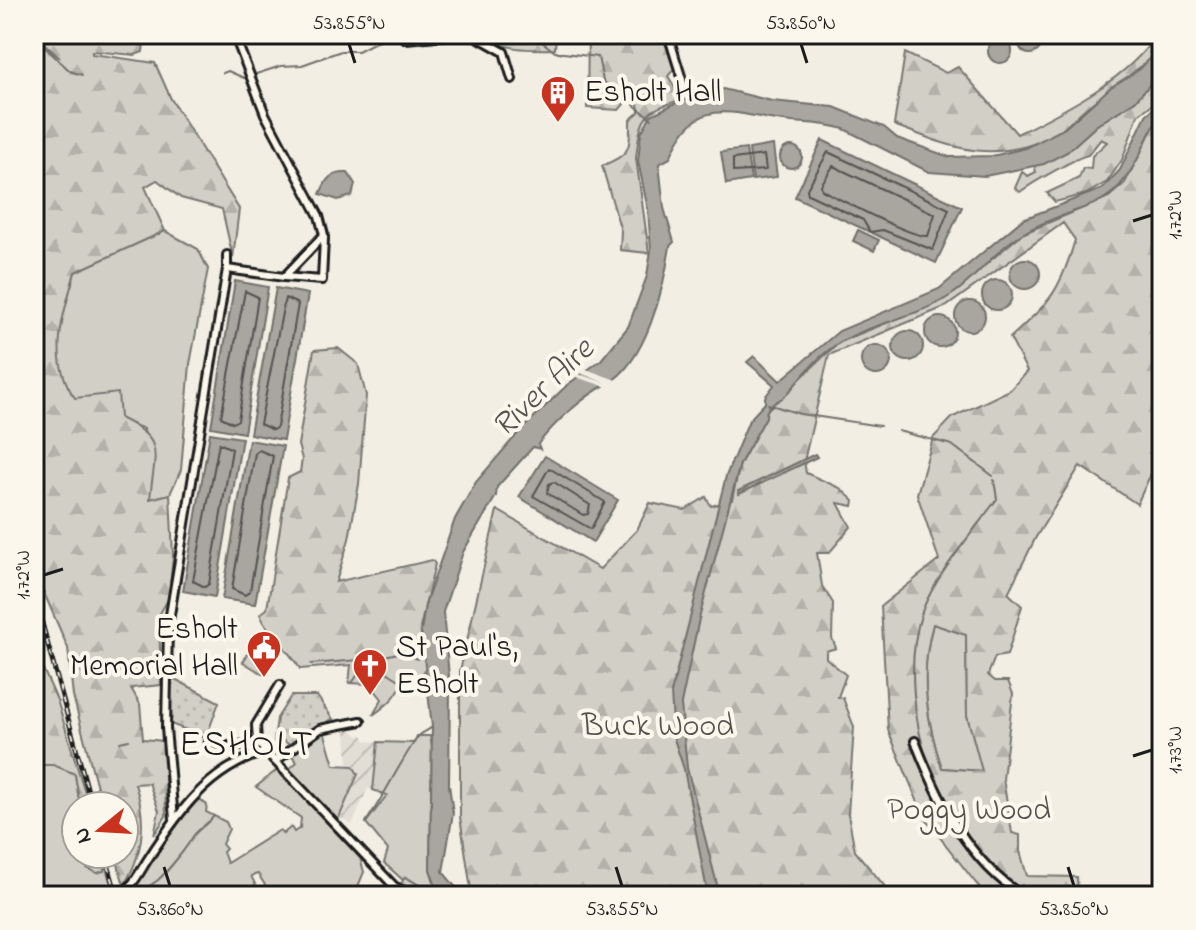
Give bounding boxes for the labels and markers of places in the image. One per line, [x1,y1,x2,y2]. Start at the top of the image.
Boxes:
place label: Esholt Hall [584,70,721,117]
building icon: Esholt Hall [539,74,577,124]
place label: Esholt Memorial Hall [70,607,238,691]
place label: St Paul's, Esholt [396,625,518,709]
public building icon: Esholt Memorial Hall [245,629,283,679]
church icon: St Paul's, Esholt [351,647,389,697]

